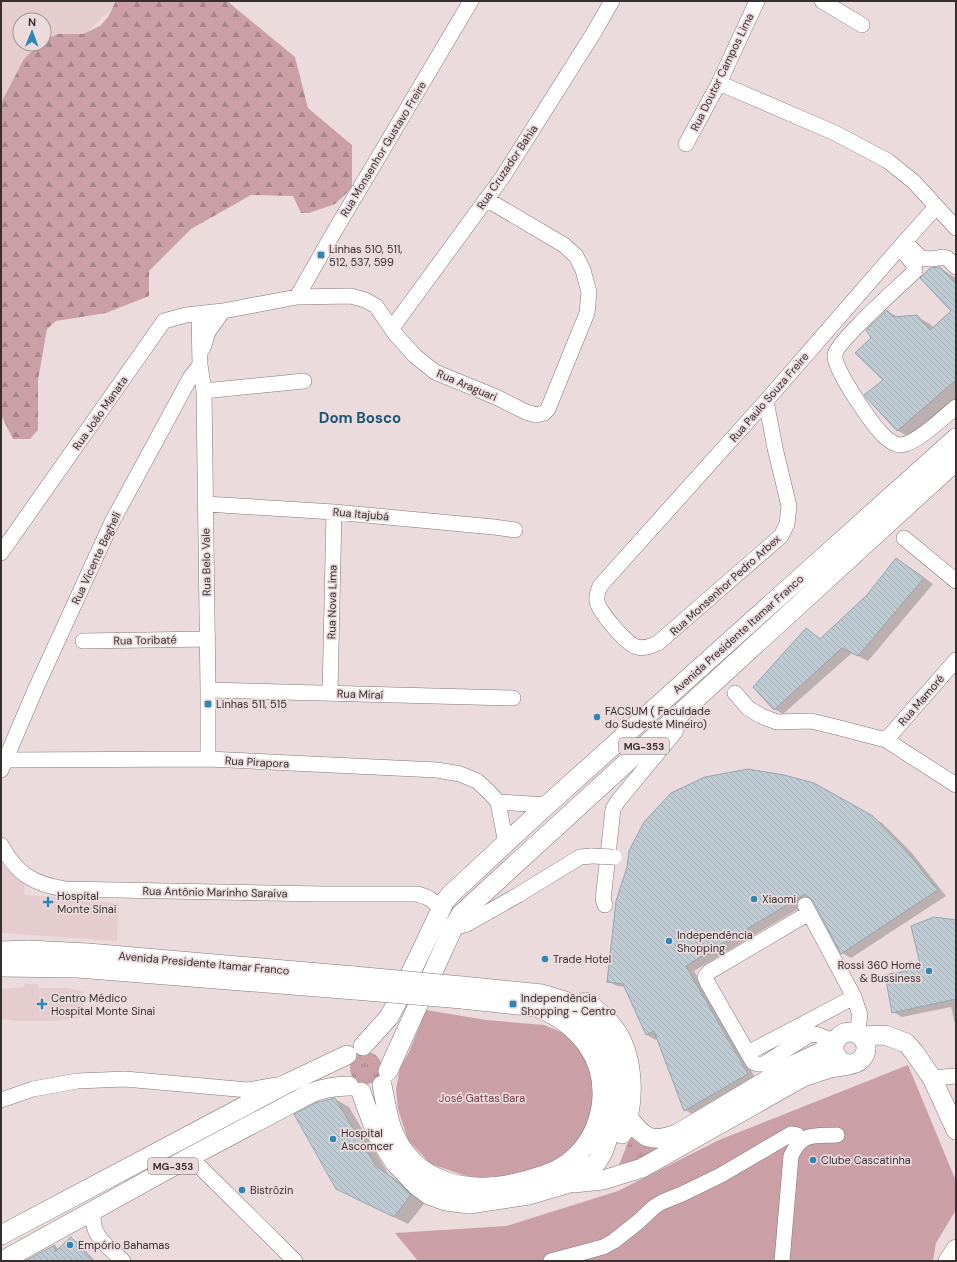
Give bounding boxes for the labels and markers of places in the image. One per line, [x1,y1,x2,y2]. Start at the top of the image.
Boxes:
place label: Linhas 510, 511, 512, 537, 599 [329,242,402,269]
marker: Linhas 510, 511, 512, 537, 599 [316,250,326,260]
place label: Linhas 511, 515 [216,697,287,711]
marker: Linhas 511, 515 [203,699,213,709]
place label: FACSUM ( Faculdade do Sudeste Mineiro) [605,704,710,731]
marker: FACSUM ( Faculdade do Sudeste Mineiro) [592,712,602,722]
place label: Hospital Monte Sinai [57,889,116,916]
place label: Xiaomi [762,892,796,906]
marker: Xiaomi [749,894,759,904]
marker: Hospital Monte Sinai [42,896,54,908]
place label: Independência Shopping [677,928,753,955]
marker: Independência Shopping [664,936,674,946]
place label: Trade Hotel [553,952,611,966]
marker: Trade Hotel [540,954,550,964]
place label: Rossi 360 Home & Bussiness [838,958,921,985]
marker: Rossi 360 Home & Bussiness [924,966,934,976]
place label: Centro Médico Hospital Monte Sinai [51,991,155,1018]
place label: Independência Shopping - Centro [521,991,616,1018]
marker: Centro Médico Hospital Monte Sinai [36,998,48,1010]
marker: Independência Shopping - Centro [508,999,518,1009]
place label: Hospital Ascomcer [341,1126,393,1153]
marker: Hospital Ascomcer [328,1134,338,1144]
place label: Clube Cascatinha [821,1153,911,1167]
marker: Clube Cascatinha [808,1155,818,1165]
place label: Bistrôzin [250,1183,293,1197]
marker: Bistrôzin [237,1185,247,1195]
place label: Empório Bahamas [78,1238,170,1252]
marker: Empório Bahamas [65,1240,75,1250]

